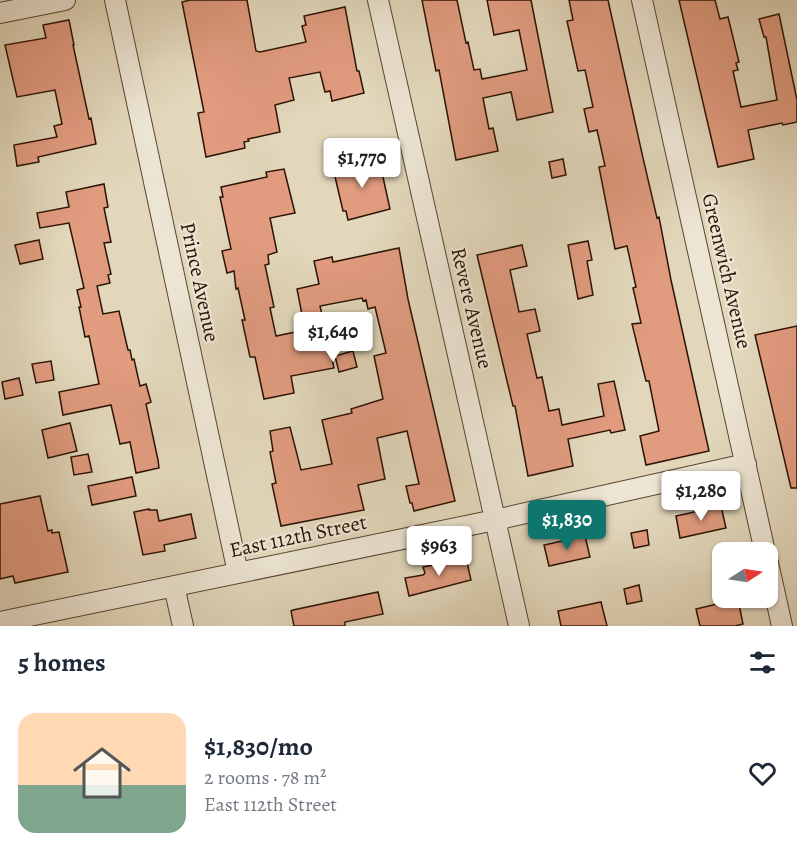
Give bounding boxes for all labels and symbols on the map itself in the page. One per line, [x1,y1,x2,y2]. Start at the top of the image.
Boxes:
pin: $1,770 [313,138,411,189]
street label: Greenwich Avenue [695,190,759,352]
street label: Prince Avenue [174,220,226,344]
street label: Revere Avenue [444,244,500,372]
pin: $1,640 [284,312,382,363]
pin: $1,280 [652,471,750,522]
pin: $1,830 [518,500,616,551]
street label: East 112th Street [227,508,369,564]
pin: $963 [403,526,475,577]
north arrow [712,542,778,608]

